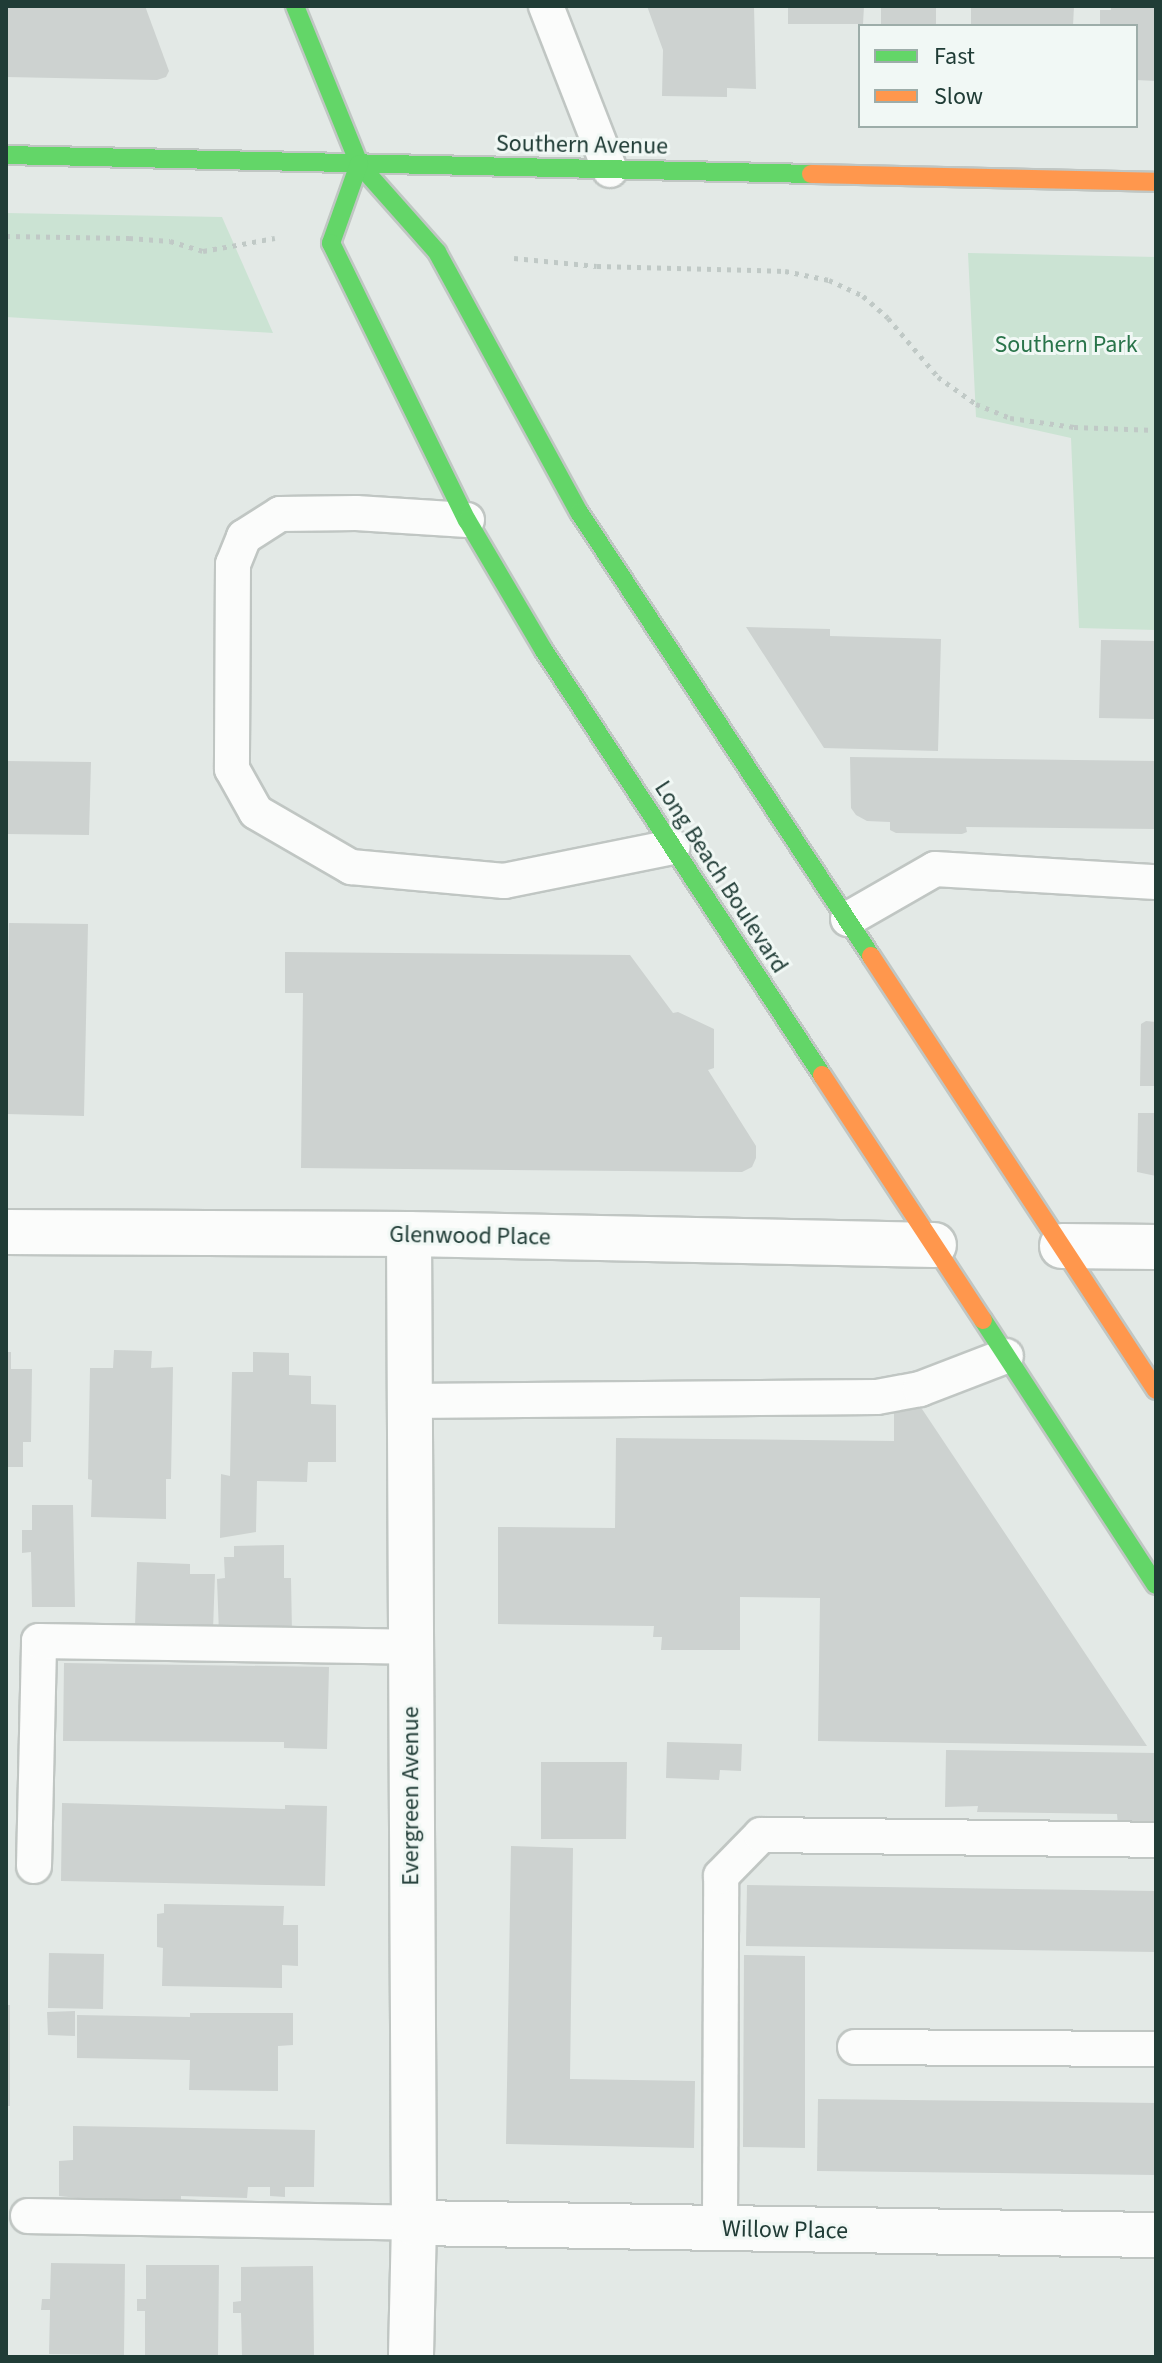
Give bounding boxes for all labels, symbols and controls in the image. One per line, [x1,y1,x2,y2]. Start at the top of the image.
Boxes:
legend [858,24,1138,128]
text: Fast [934,39,975,74]
text: Slow [934,79,983,114]
street label: Southern Avenue [496,129,668,161]
park label: Southern Park [994,331,1138,359]
street label: Long Beach Boulevard [648,775,794,979]
street label: Glenwood Place [389,1220,551,1252]
street label: Evergreen Avenue [397,1706,425,1886]
street label: Willow Place [722,2215,848,2245]

